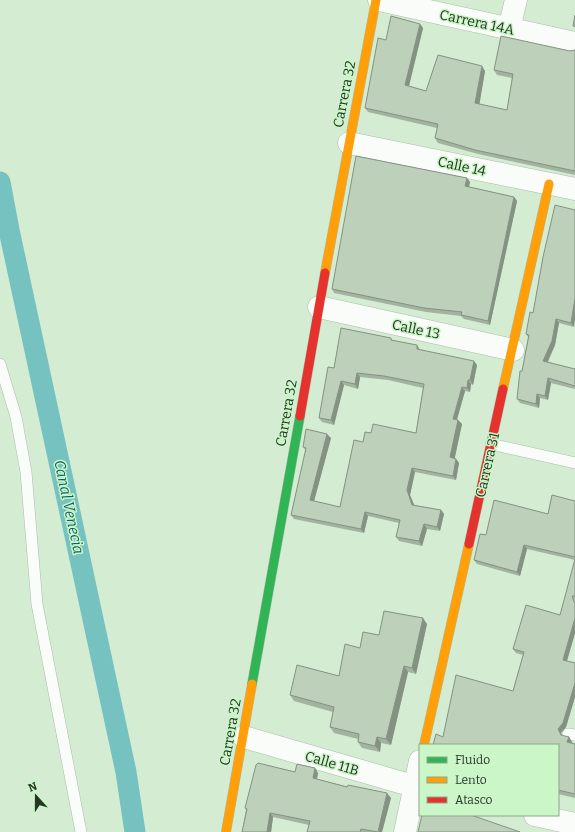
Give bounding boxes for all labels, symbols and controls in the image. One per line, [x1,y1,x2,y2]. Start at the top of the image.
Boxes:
street label: Carrera 14A [438,6,516,39]
street label: Carrera 32 [330,59,359,129]
street label: Calle 14 [436,153,488,180]
street label: Calle 13 [390,316,441,343]
street label: Carrera 32 [272,378,301,448]
street label: Carrera 31 [472,431,503,499]
water label: Canal Venecia [50,458,88,556]
street label: Carrera 32 [216,697,245,767]
legend [419,744,559,816]
street label: Calle 11B [303,748,361,779]
text: Fluido [455,753,490,767]
text: Lento [455,773,487,787]
north arrow [16,776,56,816]
text: N [26,779,39,795]
text: Atasco [455,793,493,807]

